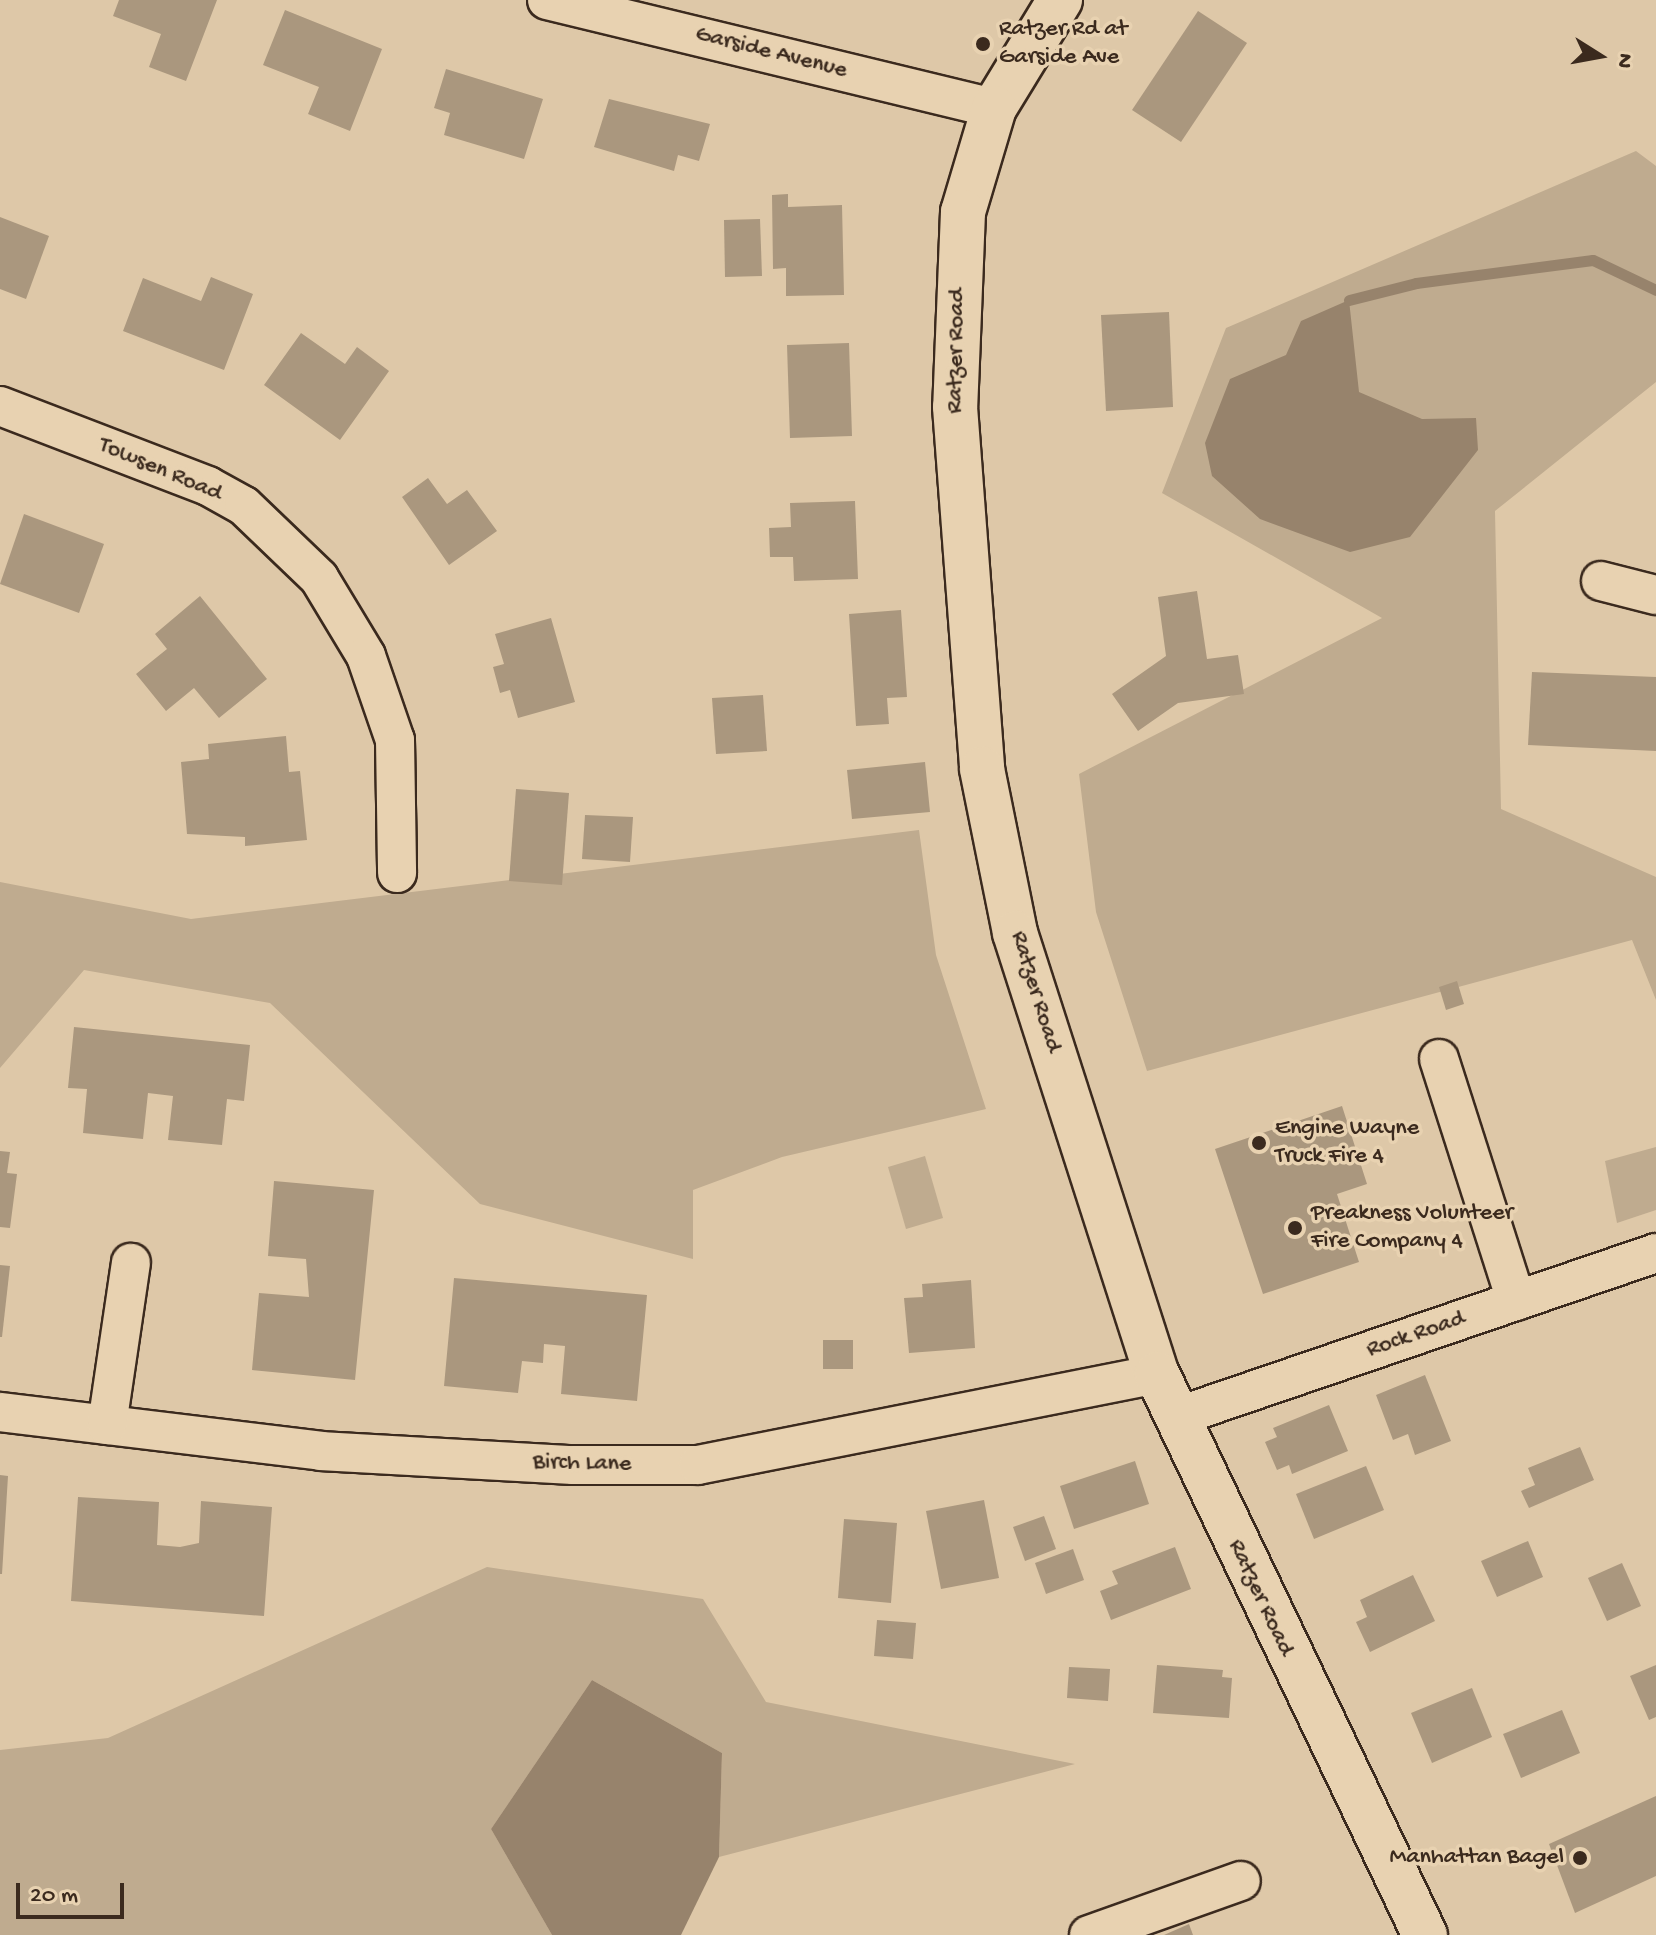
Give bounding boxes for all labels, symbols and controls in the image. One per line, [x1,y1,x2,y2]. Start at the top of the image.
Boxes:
place label: Ratzer Rd at Garside Ave [999,16,1127,72]
north arrow [1560,16,1640,96]
street label: Garside Avenue [692,20,850,86]
marker: Ratzer Rd at Garside Ave [974,35,992,53]
text: N [1609,51,1638,70]
street label: Ratzer Road [942,288,972,414]
street label: Towsen Road [94,431,226,509]
street label: Ratzer Road [1003,928,1067,1056]
place label: Engine Wayne Truck Fire 4 [1275,1115,1419,1171]
marker: Engine Wayne Truck Fire 4 [1250,1134,1268,1152]
place label: Preakness Volunteer Fire Company 4 [1311,1200,1513,1256]
marker: Preakness Volunteer Fire Company 4 [1286,1219,1304,1237]
street label: Rock Road [1363,1305,1469,1365]
street label: Birch Lane [532,1449,632,1479]
street label: Ratzer Road [1220,1535,1300,1661]
place label: Manhattan Bagel [1389,1844,1564,1872]
marker: Manhattan Bagel [1571,1849,1589,1867]
scale bar [20,1867,128,1917]
text: 20 m [30,1882,78,1911]

